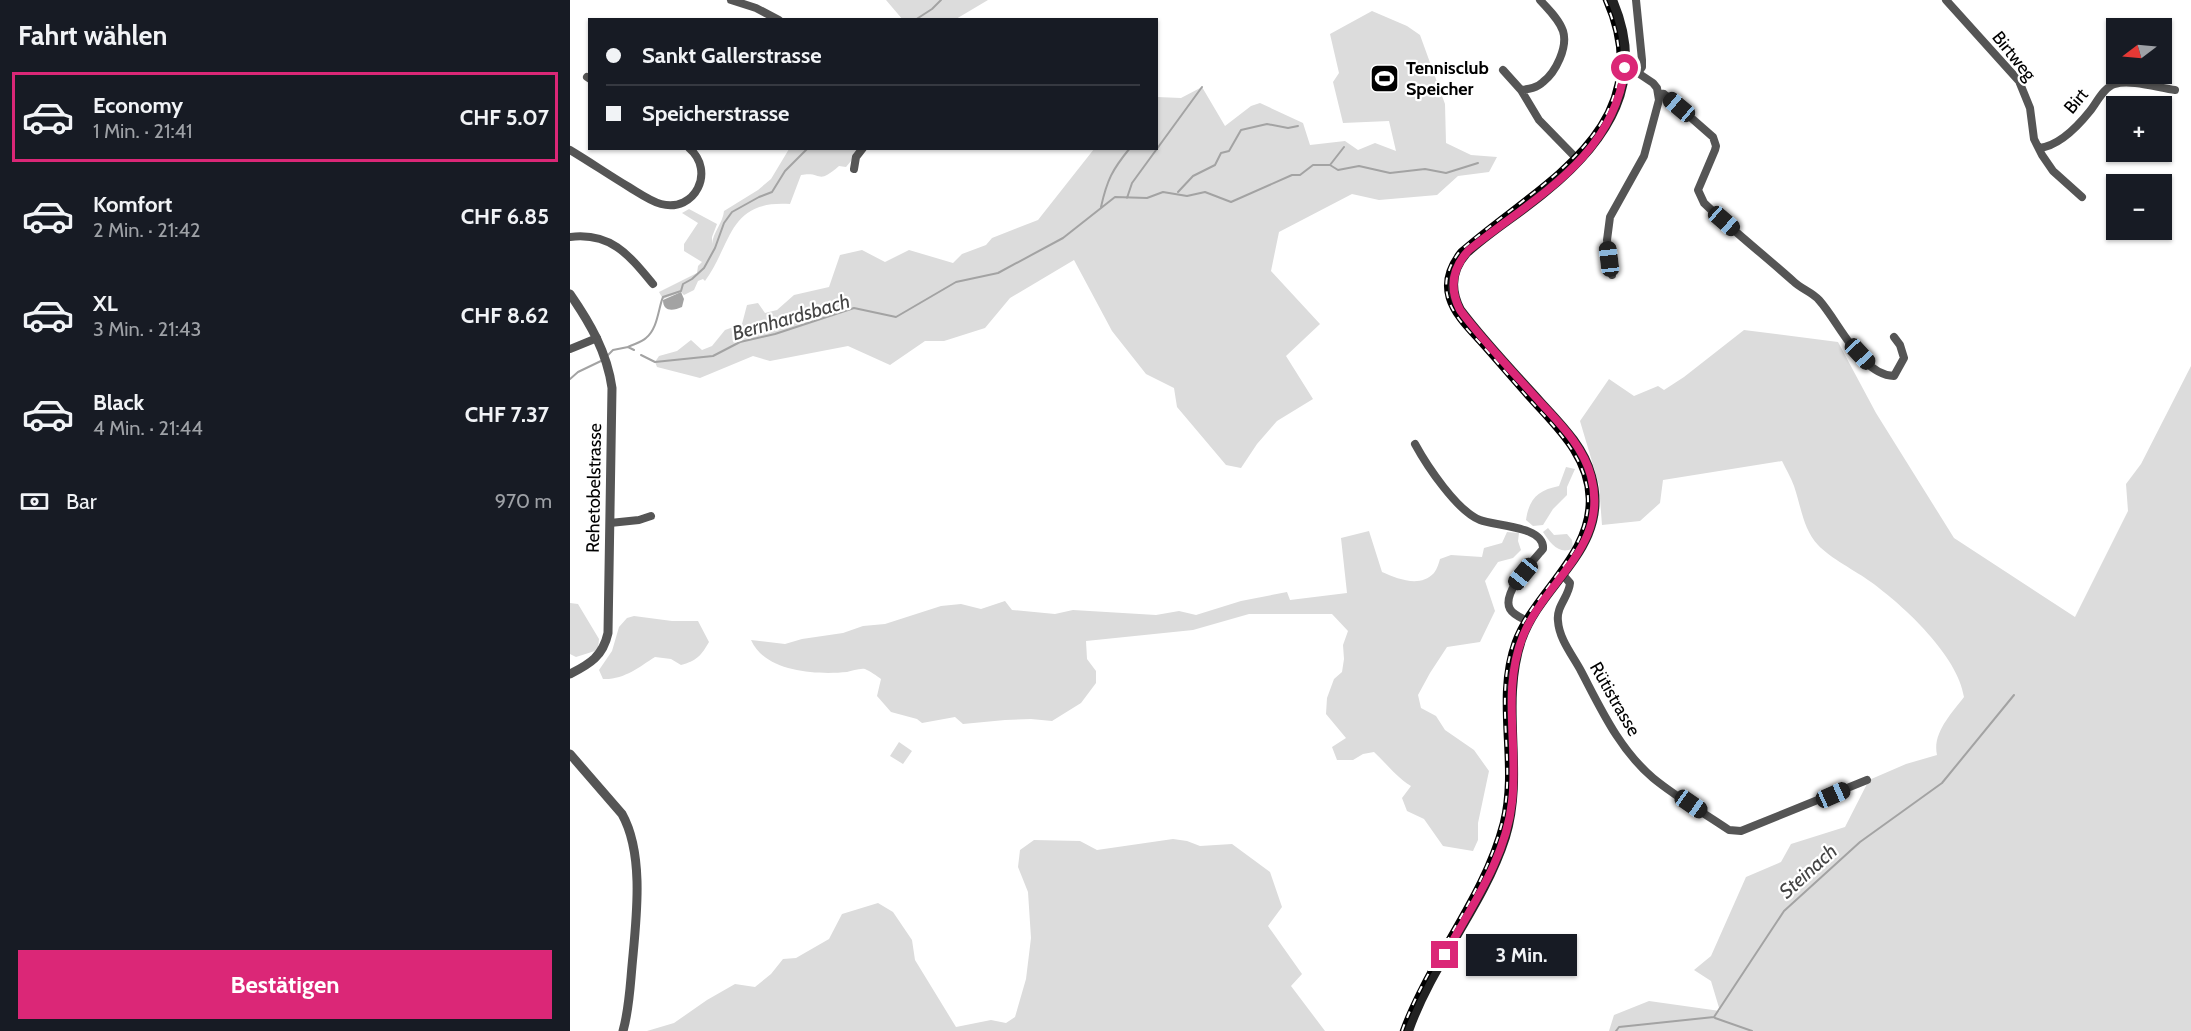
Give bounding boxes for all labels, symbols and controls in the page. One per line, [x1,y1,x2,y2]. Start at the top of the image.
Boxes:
north arrow [2106,18,2172,84]
map controls [2106,18,2172,240]
text: Fahrt wählen [18,19,167,52]
street label: Birtweg [1987,27,2041,86]
text: Sankt Gallerstrasse [642,42,822,69]
route start [1611,54,1638,81]
place label: Tennisclub Speicher [1406,57,1489,100]
sports icon: Tennisclub Speicher [1369,62,1401,94]
street label: Birt [2059,84,2093,118]
car [1659,89,1699,125]
icon: car [21,90,75,144]
text: Economy [93,92,183,119]
button: + [2106,96,2172,162]
text: Speicherstrasse [642,100,789,127]
text: CHF 5.07 [460,104,549,131]
text: 1 Min. · 21:41 [93,119,193,143]
button: − [2106,174,2172,240]
icon: car [21,189,75,243]
text: Komfort [93,191,172,218]
car [1705,202,1743,240]
text: CHF 6.85 [461,203,549,230]
text: 2 Min. · 21:42 [93,218,201,242]
car [1598,240,1620,278]
icon: car [21,288,75,342]
water label: Bernhardsbach [729,289,853,345]
text: XL [93,290,118,317]
text: CHF 8.62 [461,302,549,329]
text: 3 Min. · 21:43 [93,317,201,341]
car [1841,335,1879,373]
icon: car [21,387,75,441]
text: Black [93,389,144,416]
text: CHF 7.37 [465,401,549,428]
text: 4 Min. · 21:44 [93,416,203,440]
street label: Rehetobelstrasse [582,423,606,553]
icon: cash [18,485,51,518]
text: Bar [66,488,97,515]
text: 970 m [495,489,552,513]
car [1505,554,1541,594]
street label: Rütistrasse [1585,658,1645,740]
car [1813,779,1853,811]
car [1671,786,1711,822]
water label: Steinach [1774,839,1842,903]
callout: 3 Min. [1466,934,1577,976]
route end [1431,941,1458,968]
text: 3 Min. [1495,943,1548,967]
button: Bestätigen [18,950,552,1019]

